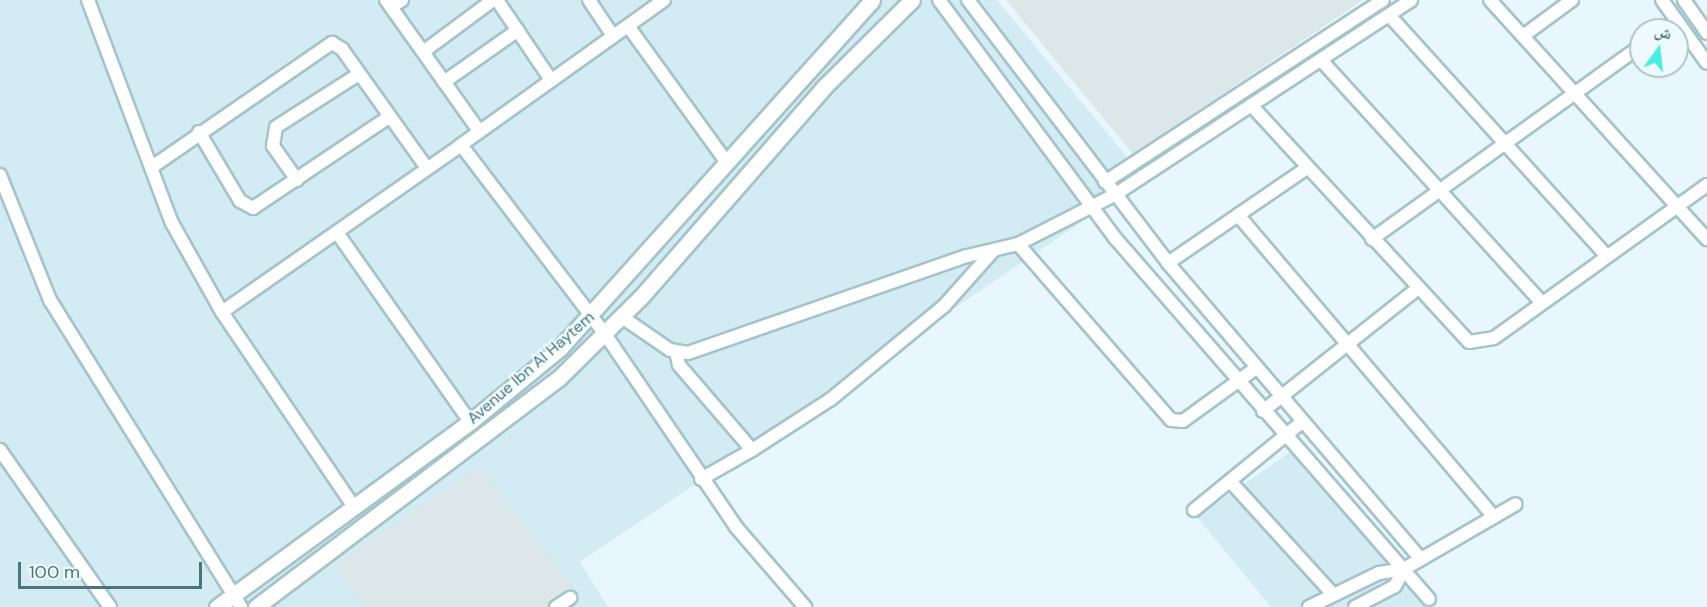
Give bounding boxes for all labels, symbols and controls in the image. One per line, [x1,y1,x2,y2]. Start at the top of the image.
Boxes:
north arrow [1629,18,1689,78]
text: ش [1652,20,1674,44]
street label: Avenue Ibn Al Haytem [464,308,598,428]
scale bar [21,550,206,588]
text: 100 m [29,560,80,584]

